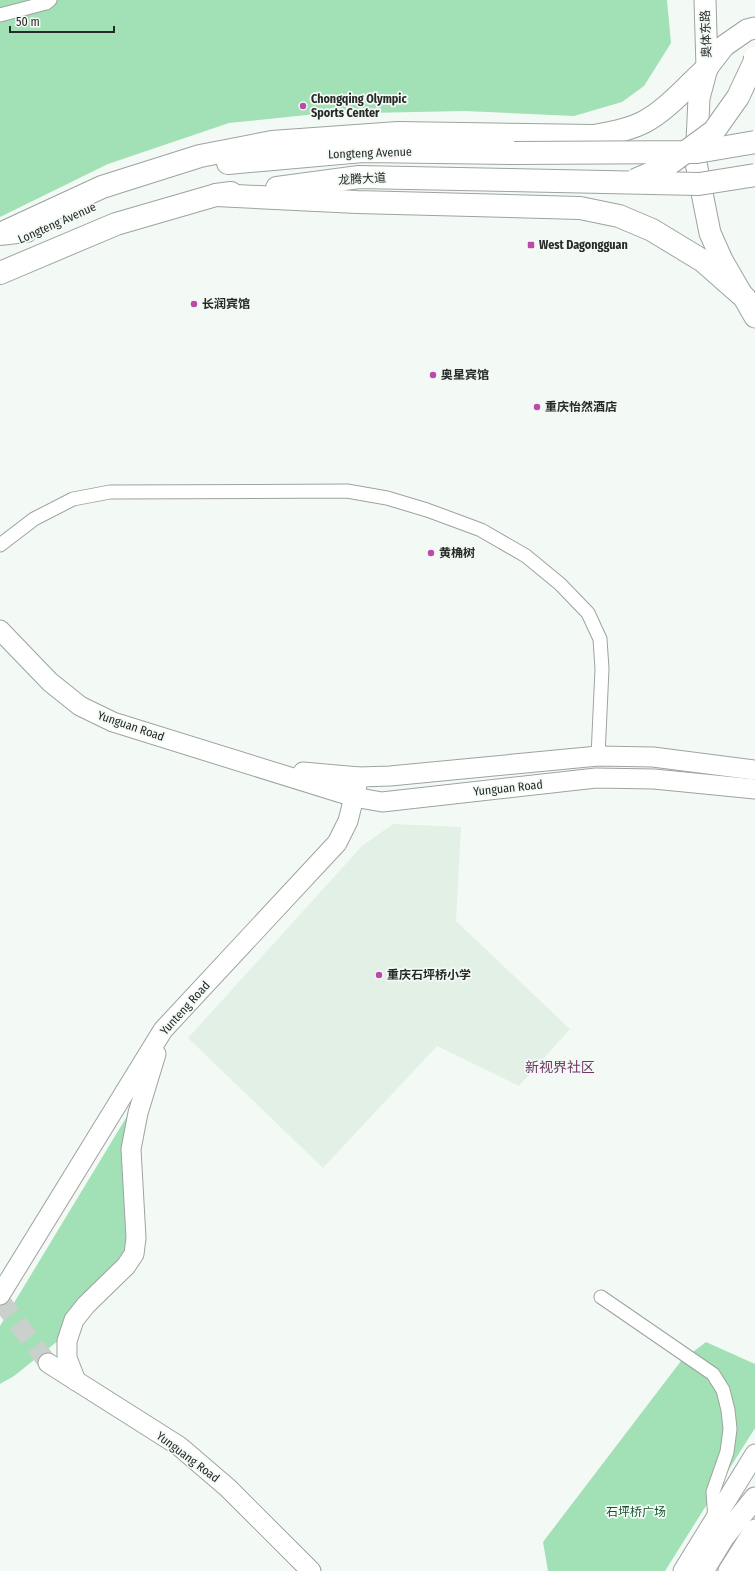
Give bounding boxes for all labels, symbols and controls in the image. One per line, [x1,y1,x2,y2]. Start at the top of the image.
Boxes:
scale bar [10,8,114,34]
street label: 奥体东路 [698,10,714,58]
text: 50 m [16,15,40,29]
place label: Chongqing Olympic Sports Center [311,92,407,120]
marker: Chongqing Olympic Sports Center [298,101,308,111]
street label: Longteng Avenue [328,145,412,161]
street label: 龙腾大道 [338,171,386,187]
street label: Longteng Avenue [16,200,98,246]
place label: West Dagongguan [539,238,628,252]
marker: West Dagongguan [526,240,536,250]
place label: 长润宾馆 [202,297,250,311]
marker: 长润宾馆 [189,299,199,309]
place label: 奥星宾馆 [441,368,489,382]
marker: 奥星宾馆 [428,370,438,380]
place label: 重庆怡然酒店 [545,400,617,414]
marker: 重庆怡然酒店 [532,402,542,412]
place label: 黄桷树 [439,546,475,560]
marker: 黄桷树 [426,548,436,558]
street label: Yunguan Road [96,708,166,744]
street label: Yunguan Road [473,777,543,799]
place label: 重庆石坪桥小学 [387,968,471,982]
marker: 重庆石坪桥小学 [374,970,384,980]
street label: Yunteng Road [157,978,213,1038]
district label: 新视界社区 [525,1059,595,1076]
street label: Yunguang Road [154,1429,222,1485]
park label: 石坪桥广场 [606,1505,666,1519]

